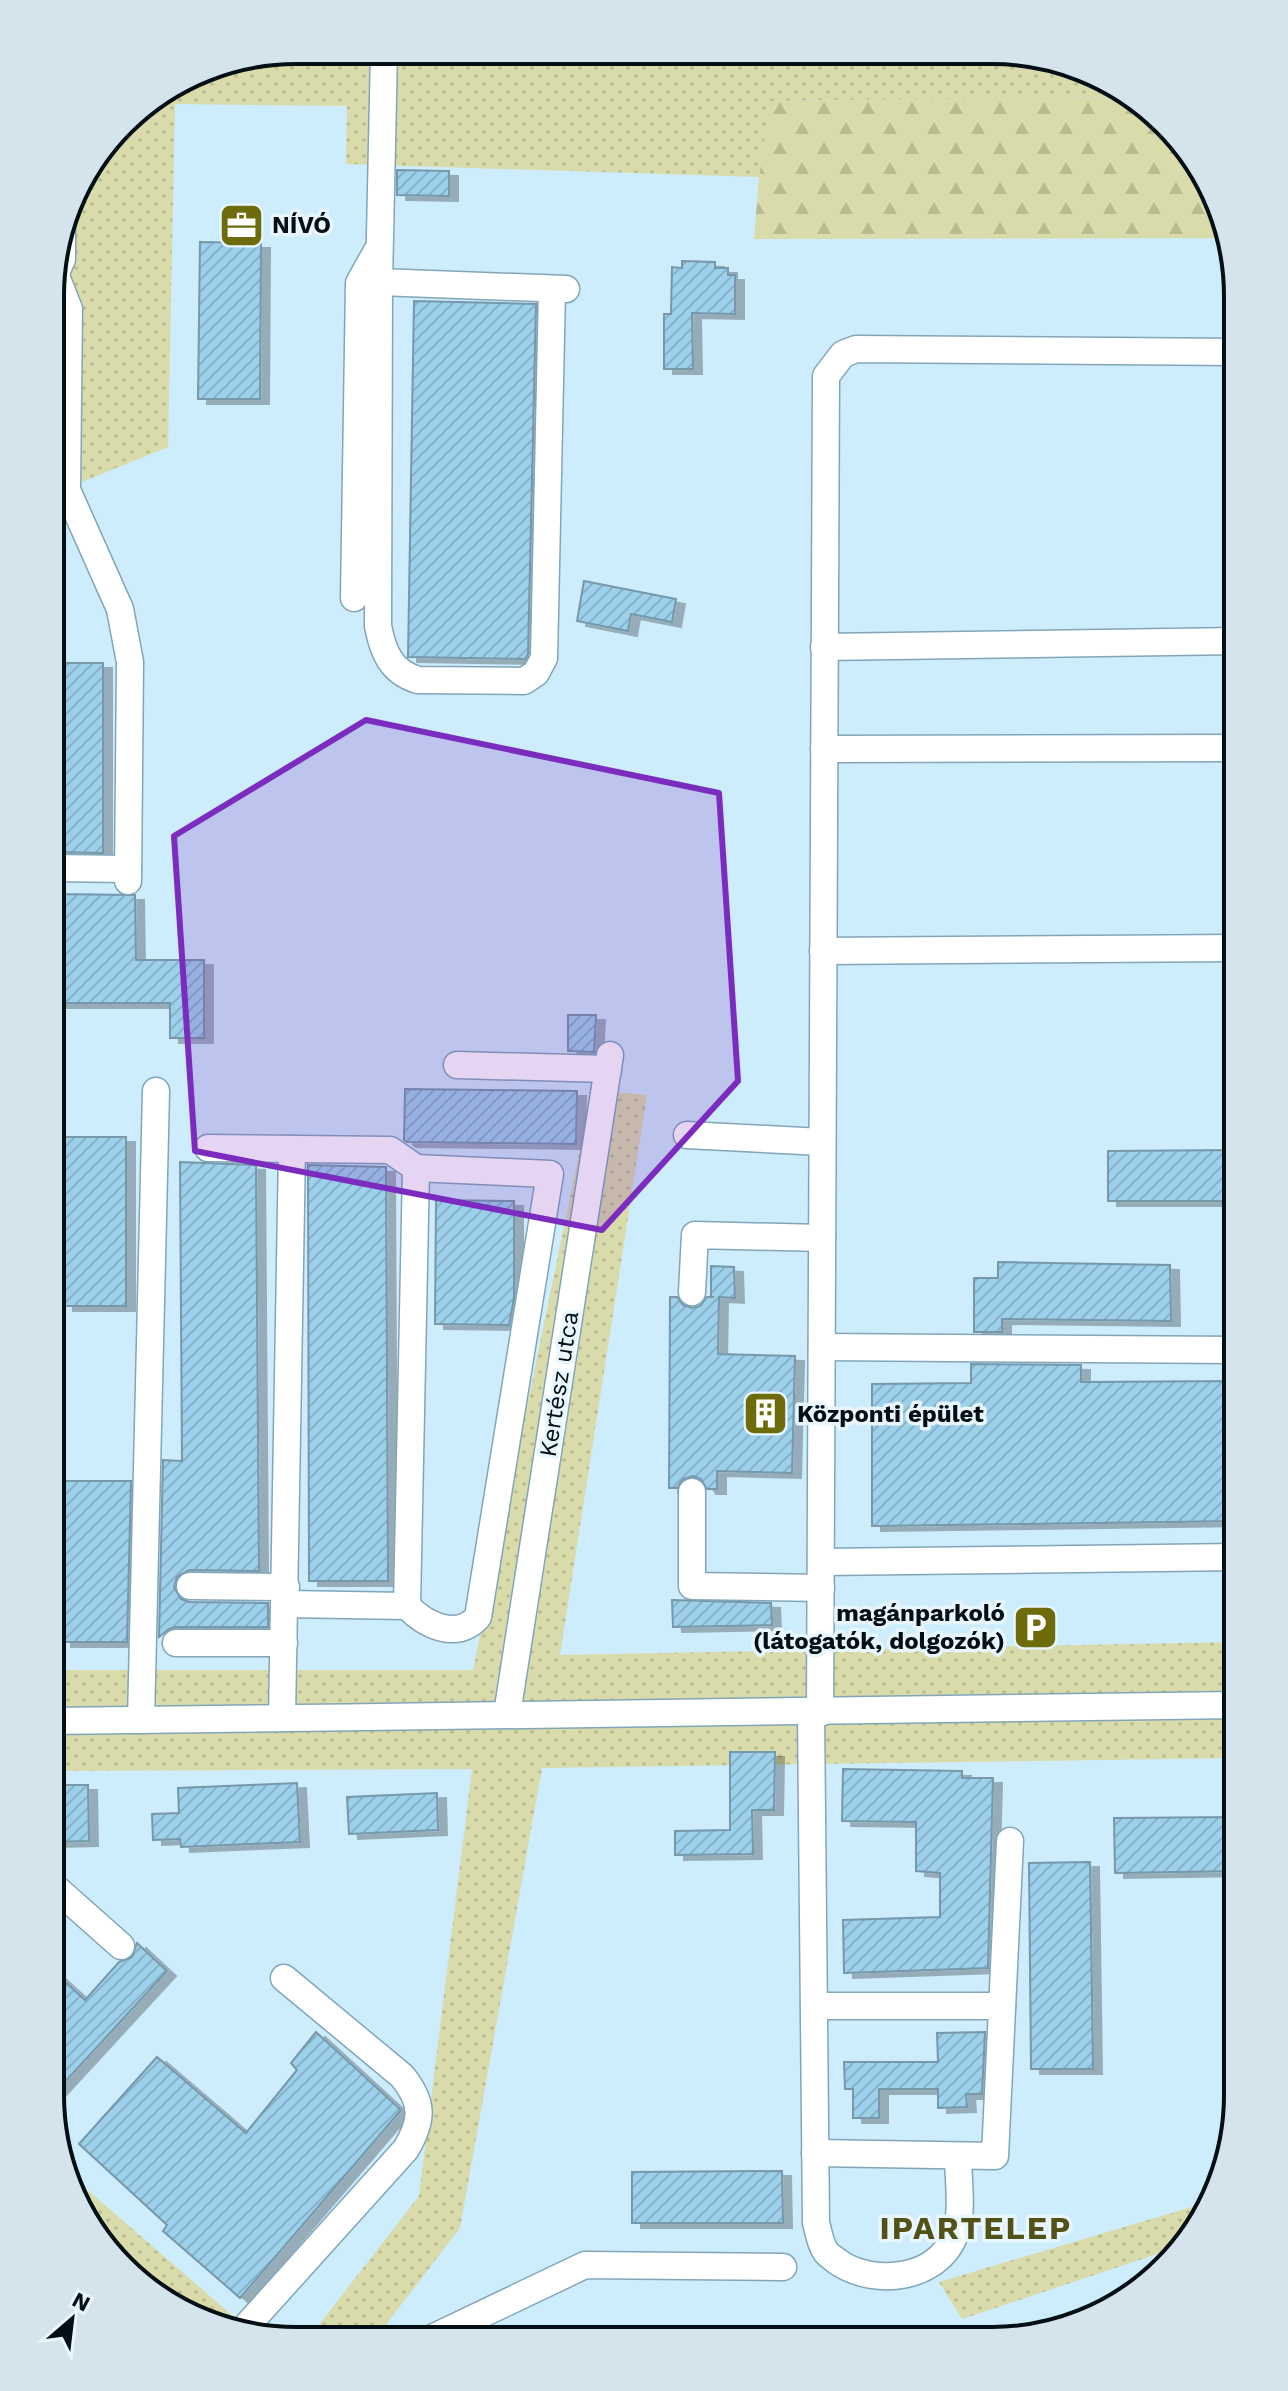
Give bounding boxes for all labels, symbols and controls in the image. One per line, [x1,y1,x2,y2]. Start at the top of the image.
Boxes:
office icon: NÍVÓ [217,201,265,249]
place label: NÍVÓ [272,211,331,239]
street label: Kertész utca [534,1309,584,1459]
building icon: Központi épület [742,1390,790,1438]
place label: Központi épület [797,1400,984,1428]
place label: magánparkoló (látogatók, dolgozók) [753,1599,1005,1655]
parking icon: magánparkoló (látogatók, dolgozók) [1012,1603,1060,1651]
district label: IPARTELEP [880,2209,1072,2247]
north arrow [32,2279,112,2359]
text: N [68,2287,94,2317]

